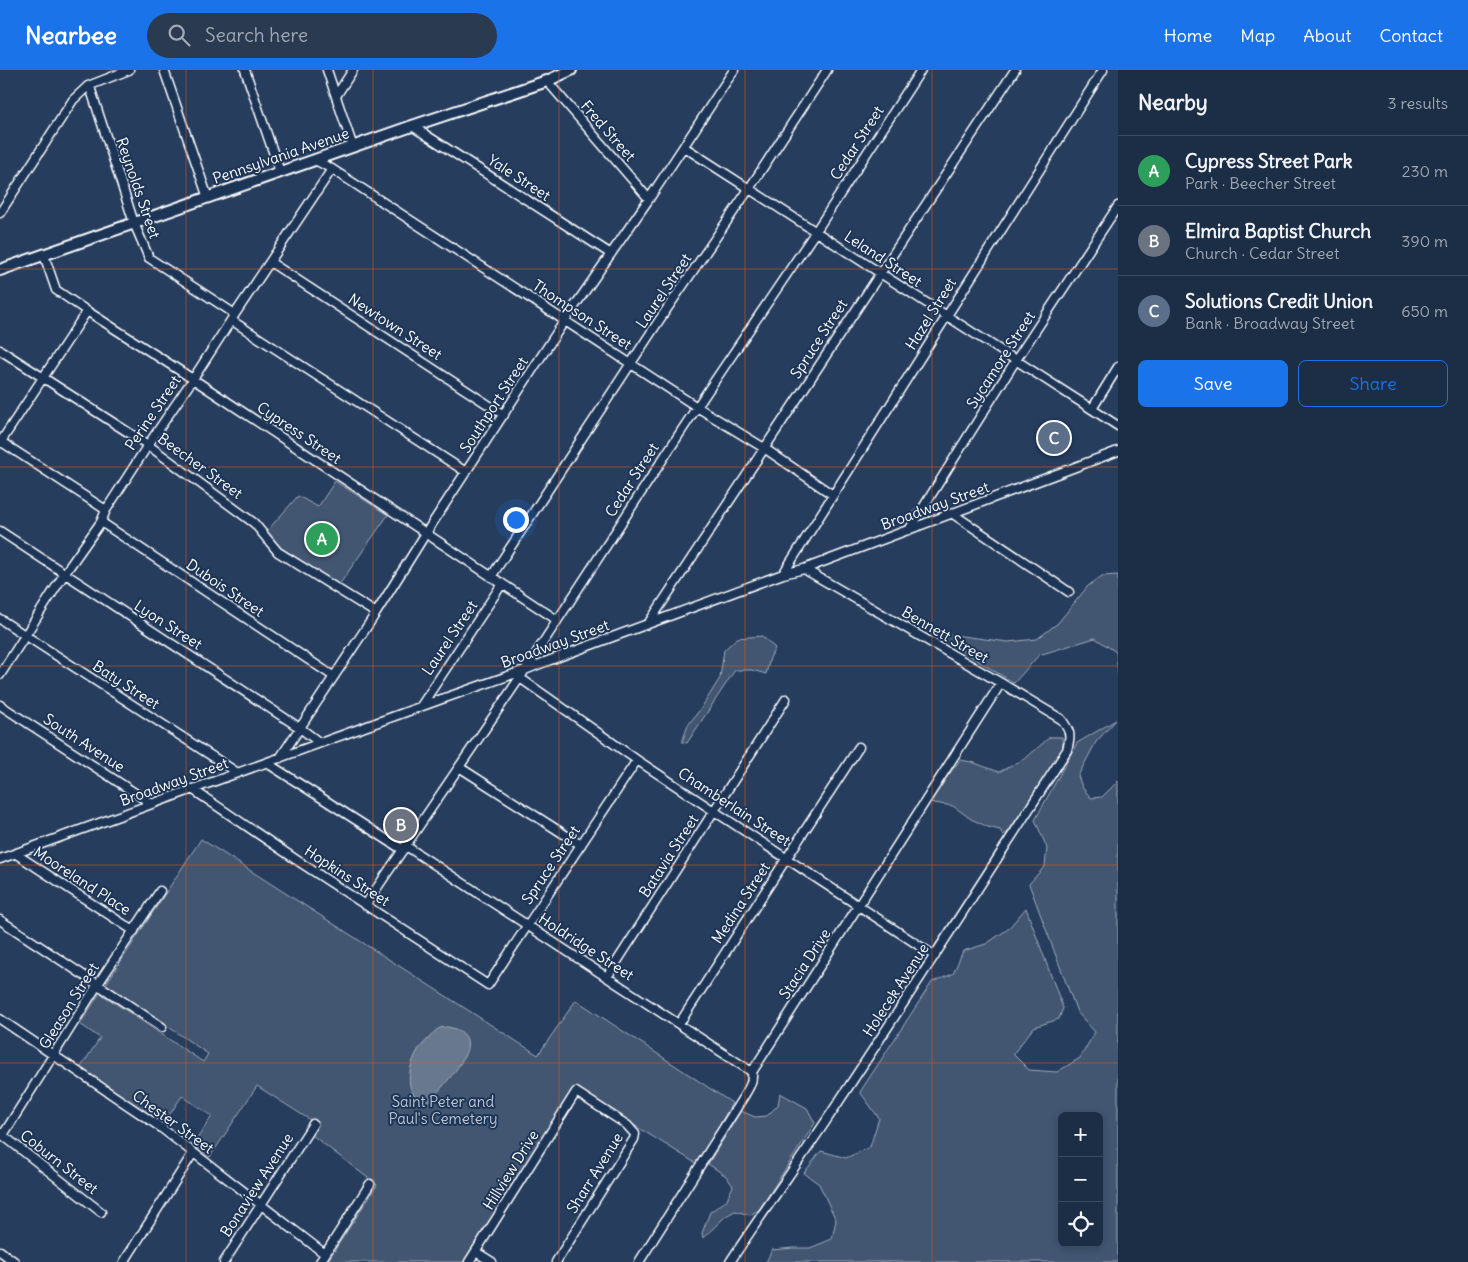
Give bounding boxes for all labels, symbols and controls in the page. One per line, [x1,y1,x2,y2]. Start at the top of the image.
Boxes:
search box [147,13,497,58]
text: Nearbee [25,20,117,50]
icon: search [165,21,193,49]
text: Search here [205,23,308,47]
text: Home [1164,24,1212,47]
text: Map [1240,24,1275,47]
text: About [1303,24,1351,47]
text: Contact [1379,24,1443,47]
text: Nearby [1138,89,1208,116]
text: 3 results [1388,93,1448,113]
street label: Fred Street [577,96,640,165]
street label: Cedar Street [826,102,888,183]
street label: Pennsylvania Avenue [210,123,351,188]
street label: Reynolds Street [112,135,165,241]
text: Cypress Street Park [1185,149,1353,173]
street label: Yale Street [484,150,554,205]
text: A [1149,161,1159,181]
text: 230 m [1402,161,1448,181]
text: Park · Beecher Street [1185,173,1336,193]
text: Elmira Baptist Church [1185,219,1371,243]
street label: Leland Street [841,226,926,291]
text: B [1149,231,1159,251]
text: 390 m [1401,231,1448,251]
text: Church · Cedar Street [1185,243,1339,263]
street label: Laurel Street [632,250,696,332]
street label: Hazel Street [901,274,960,353]
street label: Thompson Street [529,276,635,354]
street label: Newtown Street [345,289,446,364]
text: Solutions Credit Union [1185,289,1373,313]
street label: Spruce Street [786,295,851,382]
text: C [1149,301,1159,321]
text: 650 m [1401,301,1448,321]
street label: Sycamore Street [962,308,1039,412]
text: Bank · Broadway Street [1185,313,1355,333]
street label: Southport Street [455,353,532,456]
button: Save [1138,360,1288,407]
button: Share [1298,360,1448,407]
street label: Perine Street [121,372,185,454]
street label: Cypress Street [253,397,345,468]
pin: C [1038,419,1070,457]
street label: Beecher Street [154,428,246,503]
street label: Cedar Street [601,439,663,520]
street label: Broadway Street [878,477,992,534]
your location [503,507,529,533]
pin: A [306,520,338,558]
street label: Dubois Street [183,555,268,621]
street label: Lyon Street [131,596,206,654]
street label: Laurel Street [418,597,482,679]
street label: Bennett Street [898,602,992,667]
street label: Broadway Street [498,615,612,672]
street label: Baty Street [89,656,163,713]
street label: South Avenue [40,709,128,776]
street label: Broadway Street [117,753,231,810]
street label: Chamberlain Street [674,763,794,850]
pin: B [385,806,417,844]
street label: Batavia Street [635,811,702,901]
street label: Spruce Street [517,822,584,908]
street label: Hopkins Street [301,841,393,910]
street label: Mooreland Place [30,842,134,919]
street label: Medina Street [707,858,774,947]
street label: Holdridge Street [535,909,637,984]
street label: Stacia Drive [775,925,834,1003]
street label: Holecek Avenue [858,939,933,1040]
street label: Gleason Street [34,959,103,1052]
street label: Chester Street [129,1086,218,1158]
park label: Saint Peter and Paul's Cemetery [389,1092,497,1128]
map controls [1058,1112,1103,1247]
button: + [1058,1112,1103,1157]
street label: Coburn Street [17,1125,102,1198]
street label: Hillview Drive [479,1126,543,1213]
street label: Bonaview Avenue [216,1129,297,1240]
street label: Sharr Avenue [562,1129,627,1217]
button: − [1058,1157,1103,1202]
button: locate [1058,1202,1103,1247]

